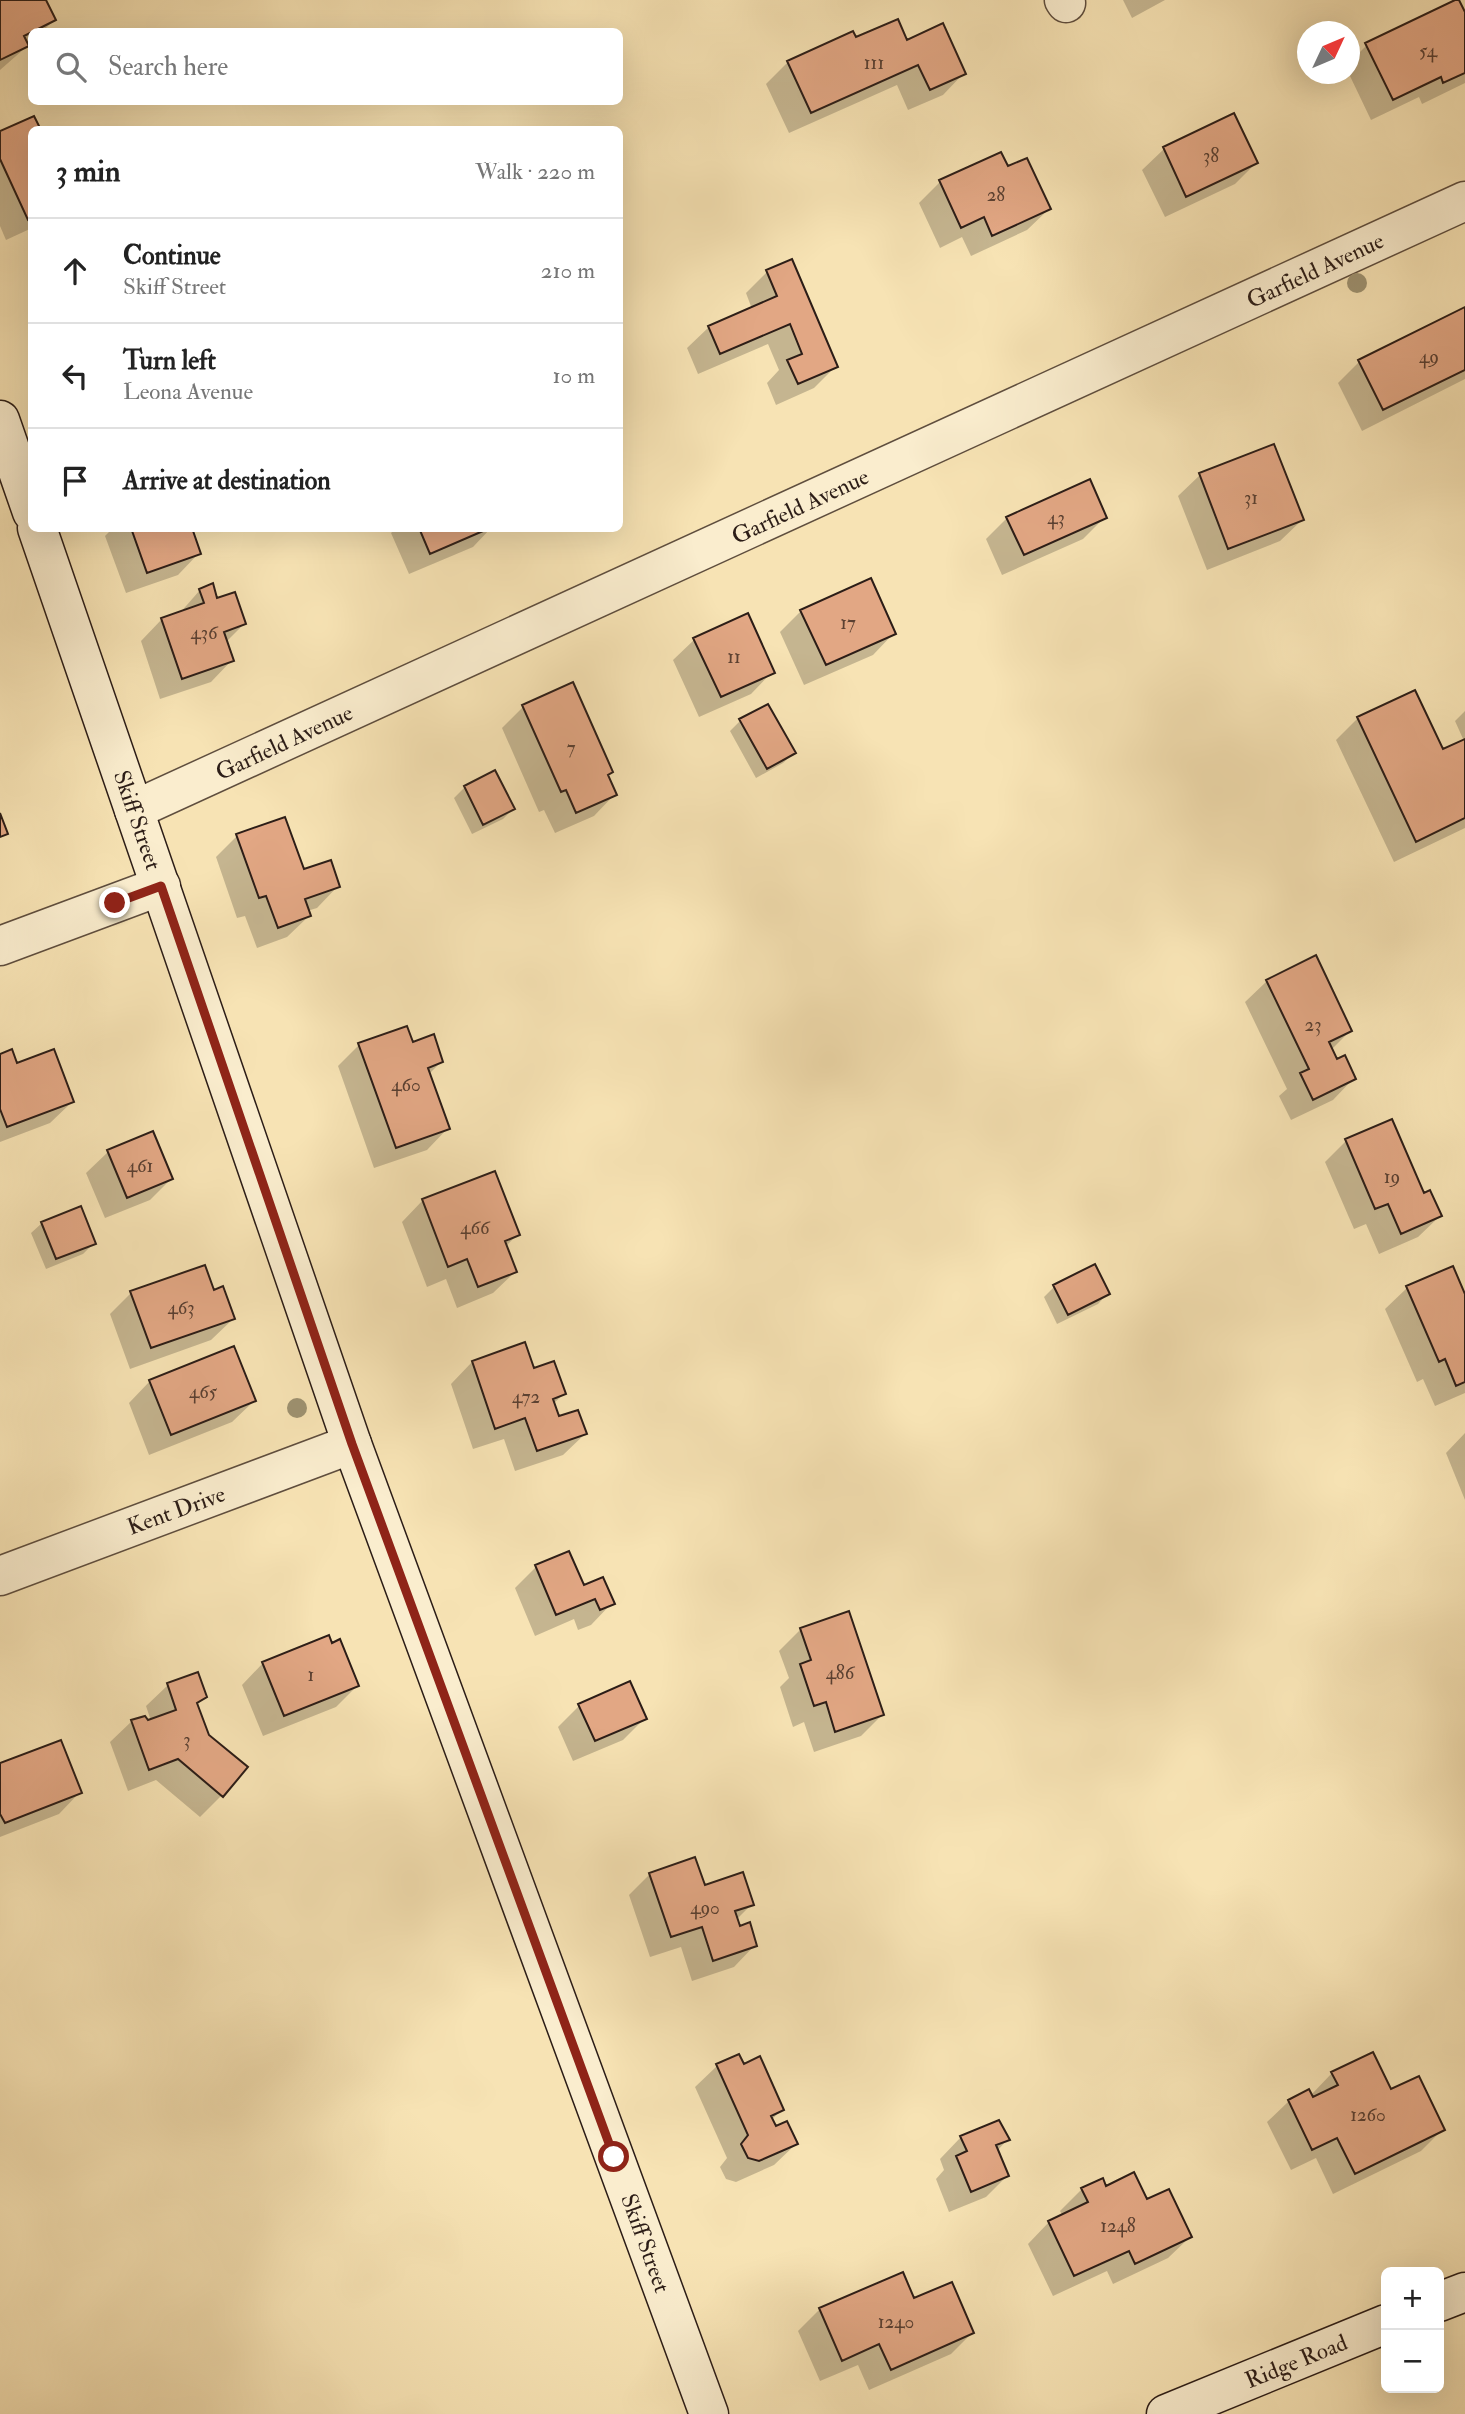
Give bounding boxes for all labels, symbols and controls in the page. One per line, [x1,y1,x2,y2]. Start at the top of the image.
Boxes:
north arrow [1297,21,1360,84]
search box [28,28,623,105]
house number: 54 [1419,39,1438,63]
icon: search [52,48,90,86]
text: Search here [108,51,228,83]
house number: 111 [864,51,884,75]
house number: 38 [1203,144,1219,168]
text: 3 min [56,153,121,190]
text: Walk · 220 m [475,157,595,186]
house number: 28 [987,183,1005,207]
street label: Garfield Avenue [1242,226,1389,315]
text: Continue [123,240,221,272]
icon: ahead [56,252,94,290]
text: 210 m [541,256,595,285]
text: Skiff Street [123,272,226,301]
text: Turn left [123,345,216,377]
house number: 49 [1419,345,1439,369]
icon: left [56,357,94,395]
text: 10 m [552,361,595,390]
text: Leona Avenue [123,377,253,406]
icon: arrive [56,462,94,500]
street label: Garfield Avenue [727,462,874,551]
text: Arrive at destination [123,465,331,497]
house number: 31 [1244,486,1258,510]
house number: 43 [1047,506,1065,530]
house number: 17 [840,611,856,635]
house number: 436 [190,621,219,645]
house number: 11 [727,645,741,669]
street label: Garfield Avenue [211,698,358,787]
house number: 7 [567,736,576,760]
street label: Skiff Street [107,767,168,874]
route end [99,887,130,918]
house number: 23 [1305,1013,1321,1037]
house number: 460 [391,1073,421,1097]
house number: 461 [127,1154,153,1178]
house number: 19 [1384,1165,1400,1189]
house number: 466 [460,1216,491,1240]
house number: 463 [167,1296,195,1320]
house number: 465 [189,1380,218,1404]
house number: 472 [512,1385,540,1409]
street label: Kent Drive [123,1479,229,1542]
house number: 486 [826,1661,856,1685]
house number: 1 [308,1663,314,1687]
house number: 3 [183,1728,191,1752]
house number: 490 [690,1896,720,1920]
house number: 1260 [1350,2103,1386,2127]
route start [598,2141,629,2172]
street label: Skiff Street [614,2190,677,2297]
house number: 1248 [1100,2214,1136,2238]
map controls [1381,2267,1444,2393]
button: + [1381,2267,1444,2330]
house number: 1240 [878,2310,914,2334]
street label: Ridge Road [1241,2328,1352,2395]
button: − [1381,2330,1444,2393]

